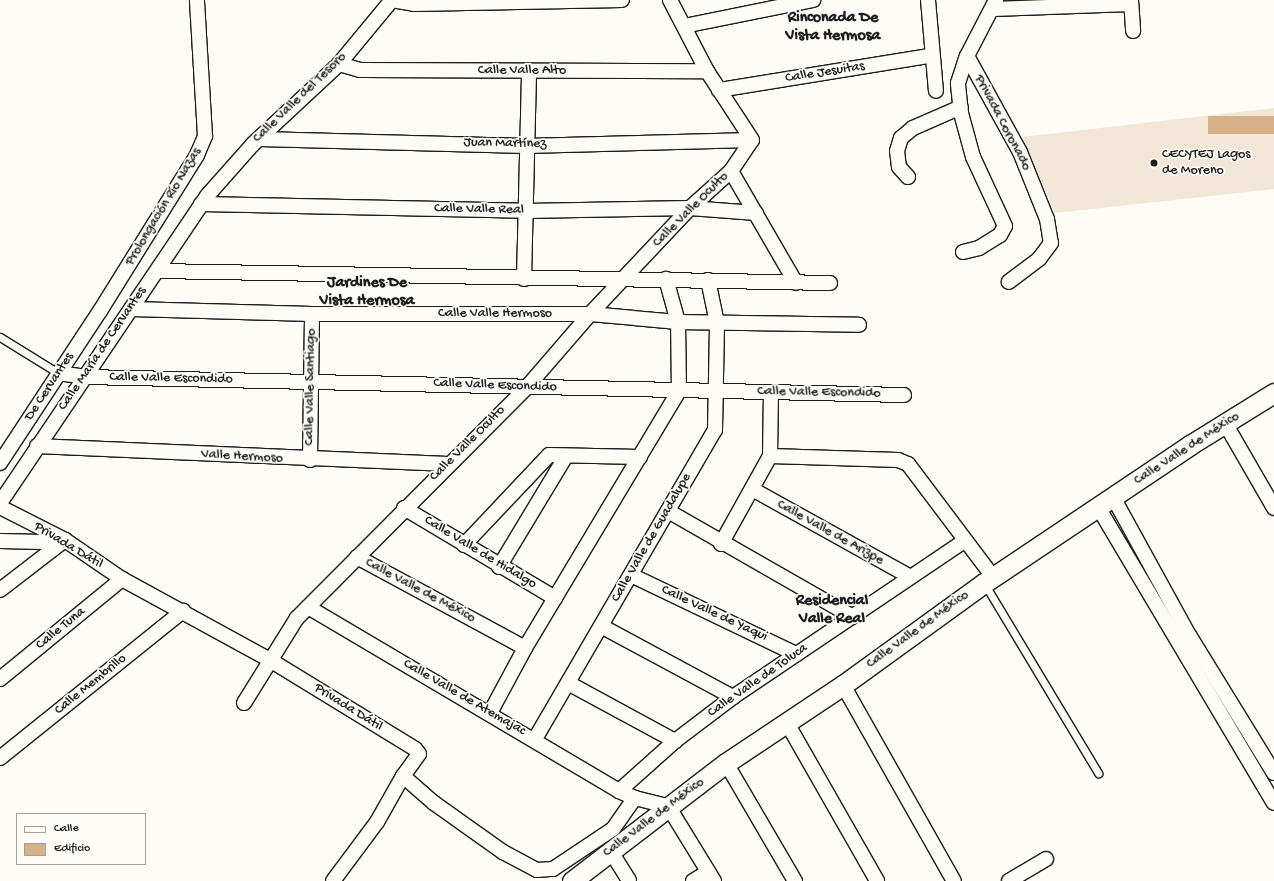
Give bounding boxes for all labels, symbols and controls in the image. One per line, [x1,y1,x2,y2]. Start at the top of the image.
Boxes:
district label: Rinconada De Vista Hermosa [786,9,880,47]
street label: Calle Valle del Tesoro [250,49,350,147]
street label: Calle Jesuitas [784,58,866,88]
street label: Calle Valle Alto [478,63,566,79]
street label: Privada Coronado [970,72,1034,174]
street label: Juan Martínez [463,135,547,153]
street label: Prolongación Río Nazas [122,145,206,269]
place label: CECYTEJ Lagos de Moreno [1162,147,1251,180]
marker: CECYTEJ Lagos de Moreno [1149,158,1159,168]
street label: Calle Valle Oculto [650,169,732,251]
street label: Calle Valle Real [434,201,524,219]
district label: Jardines De Vista Hermosa [320,274,414,312]
street label: Calle María de Cervantes [55,284,151,414]
street label: Calle Valle Hermoso [438,306,552,322]
street label: Calle Valle Santiago [302,328,320,446]
street label: De Cervantes [22,350,78,424]
street label: Calle Valle Escondido [109,370,233,388]
street label: Calle Valle Escondido [433,375,557,397]
street label: Calle Valle Escondido [757,384,881,402]
street label: Calle Valle Oculto [427,403,509,485]
street label: Calle Valle de México [1131,409,1243,489]
street label: Valle Hermoso [201,446,283,468]
street label: Calle Valle de Guadalupe [608,471,696,605]
street label: Calle Valle de Arizpe [774,497,886,569]
street label: Calle Valle de Hidalgo [421,513,539,593]
street label: Privada Dátil [30,519,106,573]
street label: Calle Valle de México [362,555,478,627]
street label: Calle Valle de Yaqui [658,582,770,646]
street label: Calle Valle de México [864,587,972,673]
district label: Residencial Valle Real [796,592,868,630]
street label: Calle Tuna [33,604,89,654]
street label: Calle Valle de Toluca [705,640,811,722]
street label: Calle Membrillo [52,651,130,719]
street label: Calle Valle de Atemajac [400,656,528,740]
street label: Privada Dátil [311,680,385,736]
street label: Calle Valle de México [600,774,708,862]
legend [16,813,146,865]
text: Calle [54,822,79,836]
text: Edificio [54,842,90,856]

